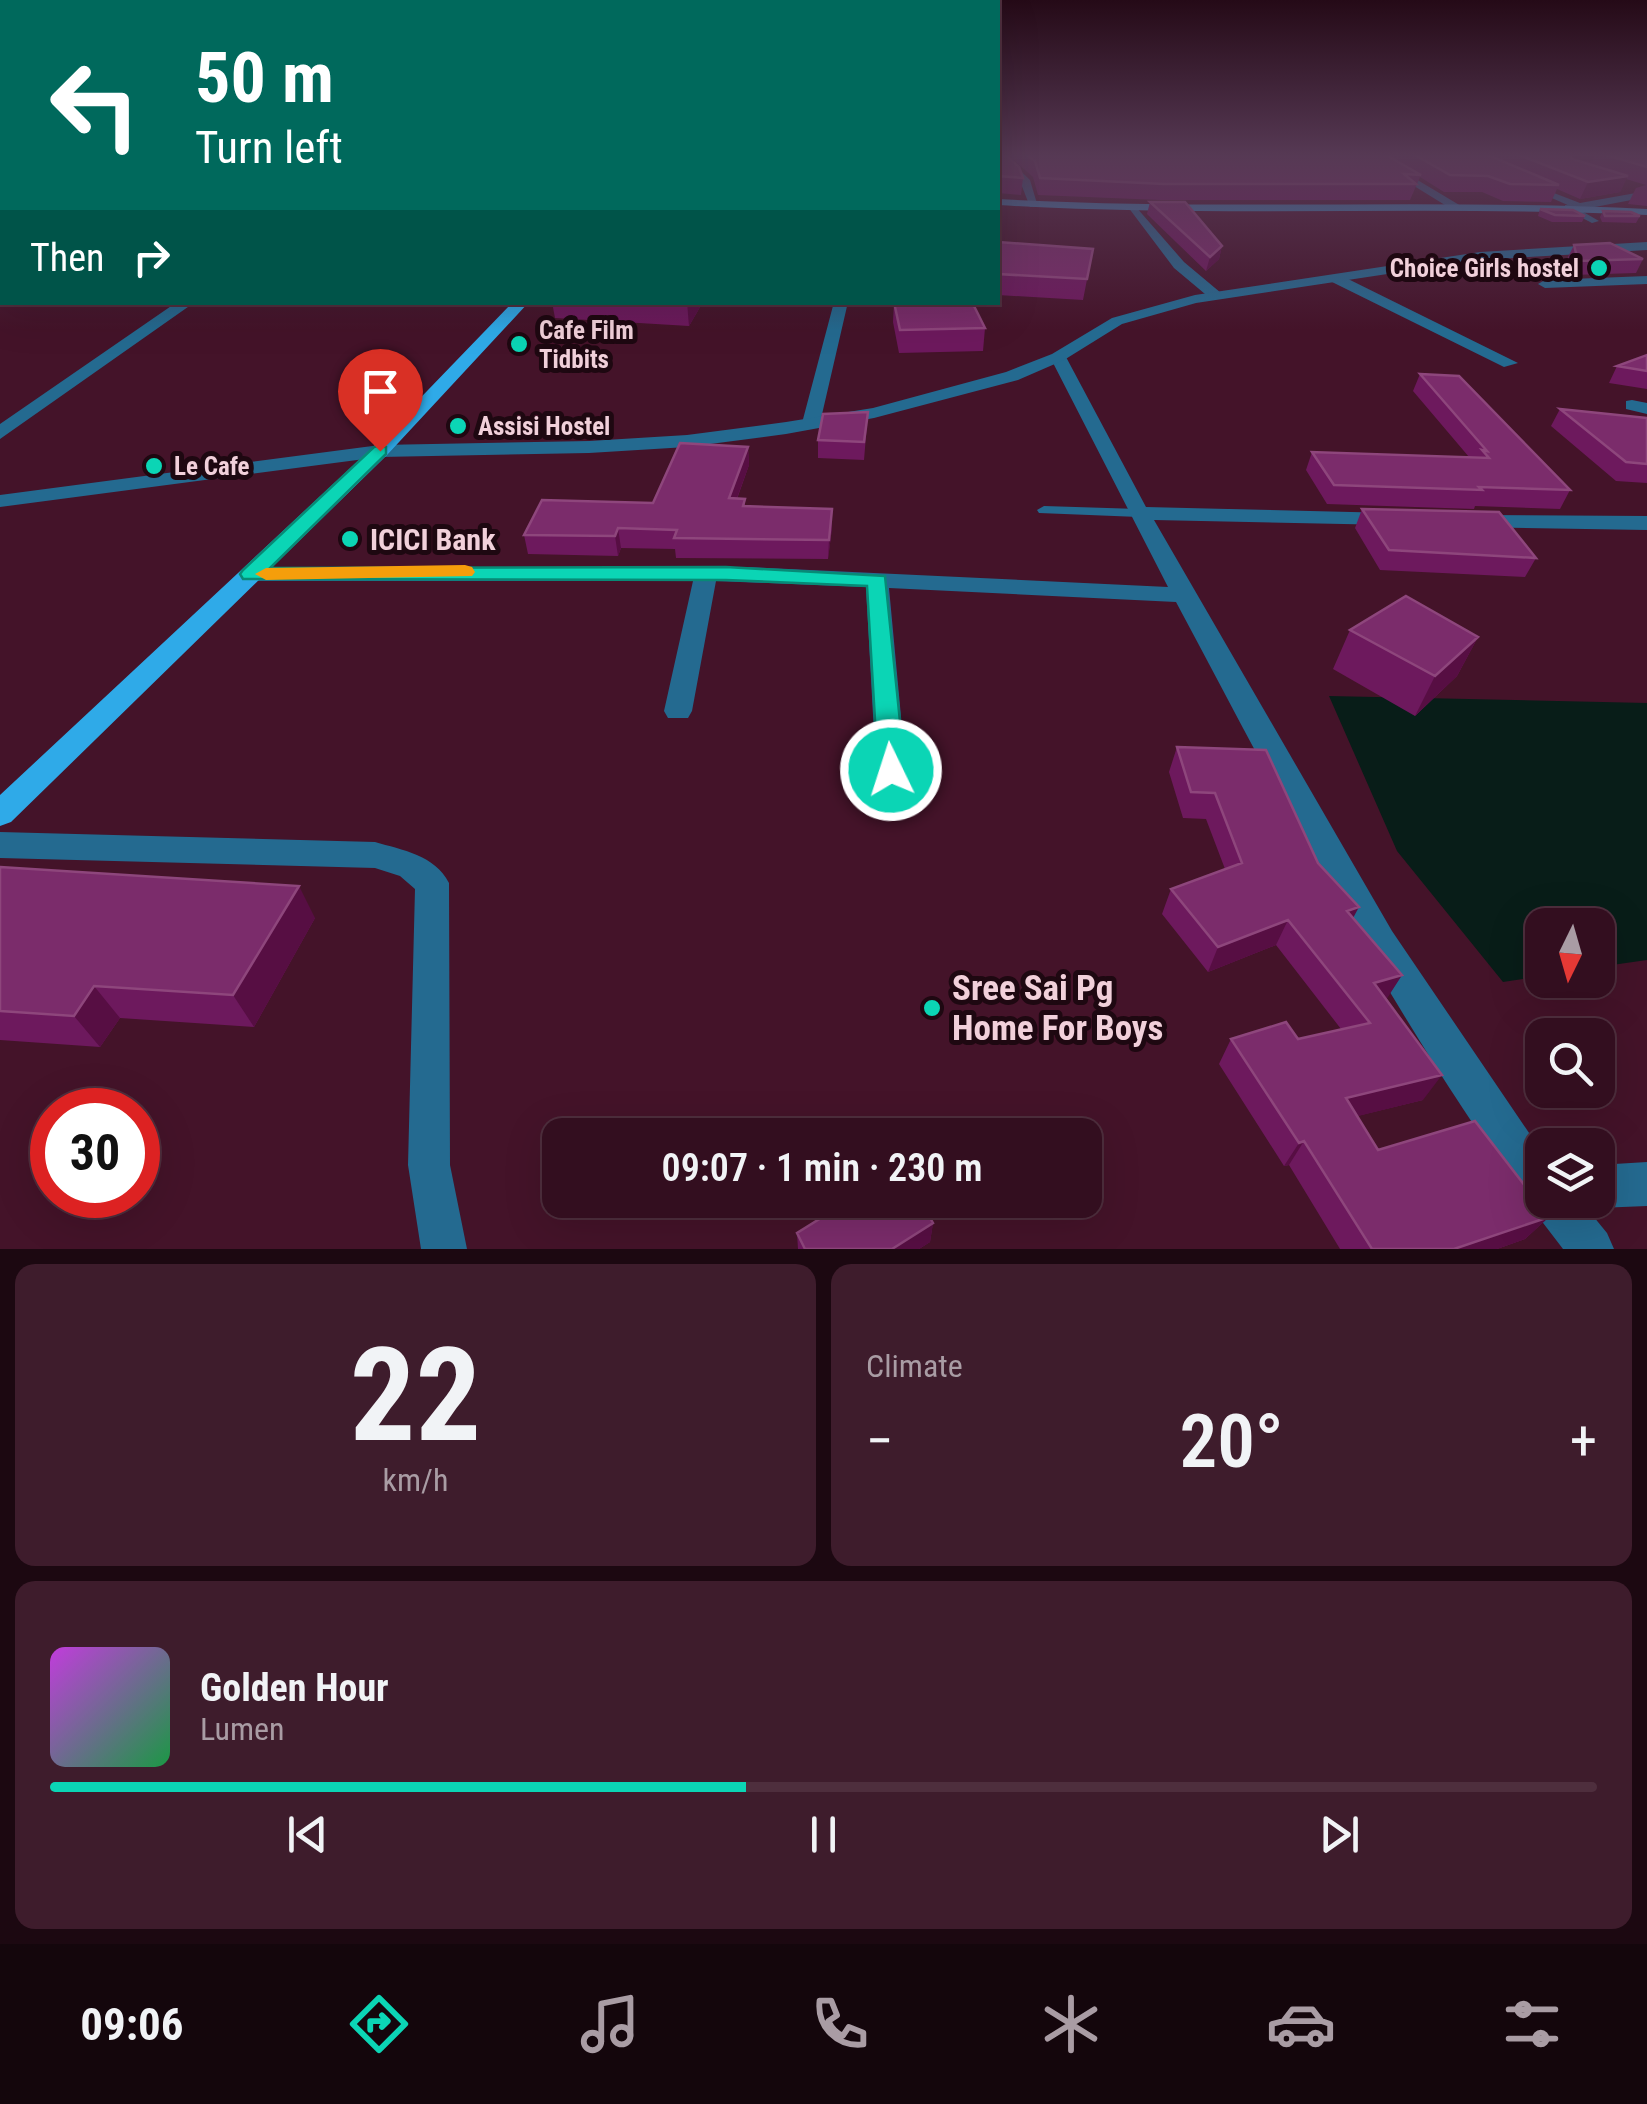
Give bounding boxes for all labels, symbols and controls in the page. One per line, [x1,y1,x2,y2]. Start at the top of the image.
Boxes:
text: 50 m [195,37,334,119]
icon: left [30,40,160,170]
text: Turn left [195,121,343,174]
icon: right [124,230,179,285]
text: Then [30,236,104,280]
place label: Choice Girls hostel [1390,254,1579,283]
marker: Choice Girls hostel [1588,257,1610,279]
place label: Cafe Film Tidbits [539,316,634,374]
marker: Cafe Film Tidbits [508,333,530,355]
pin [338,349,423,452]
icon: arrive [353,364,408,419]
place label: Assisi Hostel [478,412,610,441]
marker: Assisi Hostel [447,415,469,437]
place label: Le Cafe [174,452,250,481]
marker: Le Cafe [143,455,165,477]
place label: ICICI Bank [370,522,496,557]
marker: ICICI Bank [339,528,361,550]
position arrow [839,718,943,822]
north arrow [1525,908,1615,998]
map controls [1525,908,1615,1218]
place label: Sree Sai Pg Home For Boys [952,968,1163,1049]
marker: Sree Sai Pg Home For Boys [921,997,943,1019]
button: search [1525,1018,1615,1108]
speed limit sign: 30 [30,1088,160,1218]
button: layers [1525,1128,1615,1218]
text: 09:07 · 1 min · 230 m [662,1146,982,1190]
text: 22 [350,1319,481,1472]
text: Climate [866,1347,963,1385]
text: 20° [1179,1397,1284,1485]
text: − [866,1409,894,1473]
text: + [1570,1409,1597,1473]
text: km/h [383,1461,448,1499]
text: Golden Hour [200,1666,389,1710]
text: Lumen [200,1710,285,1748]
icon: previous [280,1807,335,1862]
icon: pause [796,1807,851,1862]
icon: next [1312,1807,1367,1862]
icon: directions [344,1989,414,2059]
icon: music [575,1989,645,2059]
icon: phone [805,1989,875,2059]
icon: climate [1036,1989,1106,2059]
icon: car [1266,1989,1336,2059]
icon: filters [1497,1989,1567,2059]
text: 09:06 [80,1998,184,2051]

